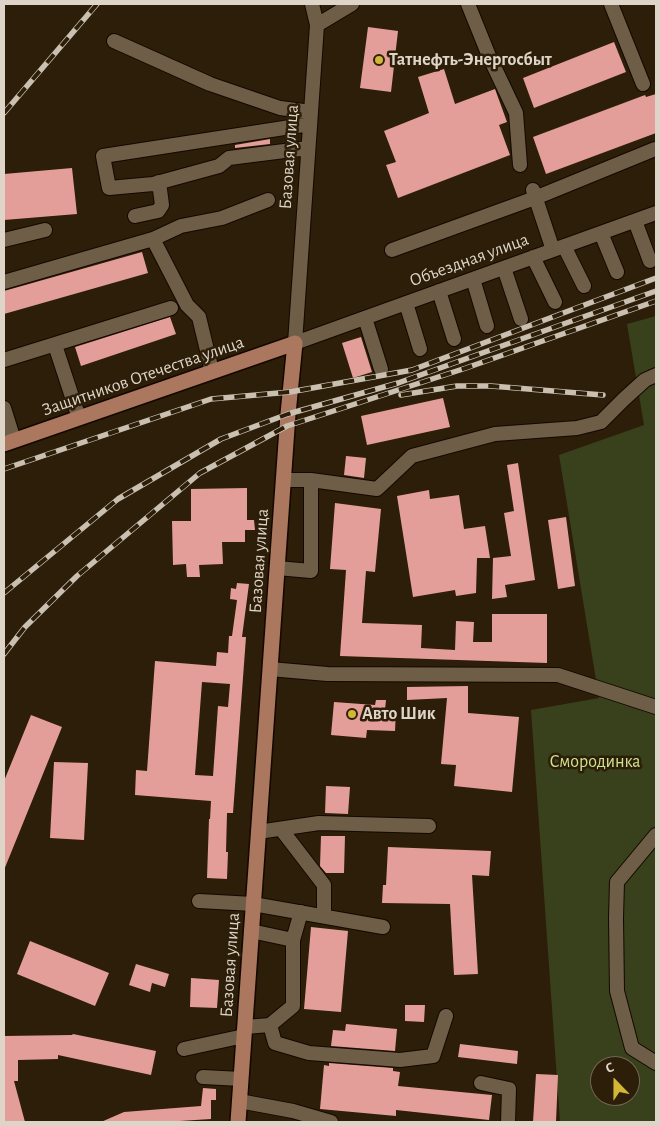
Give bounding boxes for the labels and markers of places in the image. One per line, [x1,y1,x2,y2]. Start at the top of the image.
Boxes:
place label: Татнефть-Энергосбыт [389,49,552,71]
marker: Татнефть-Энергосбыт [373,54,385,66]
place label: Авто Шик [362,703,436,725]
marker: Авто Шик [346,708,358,720]

